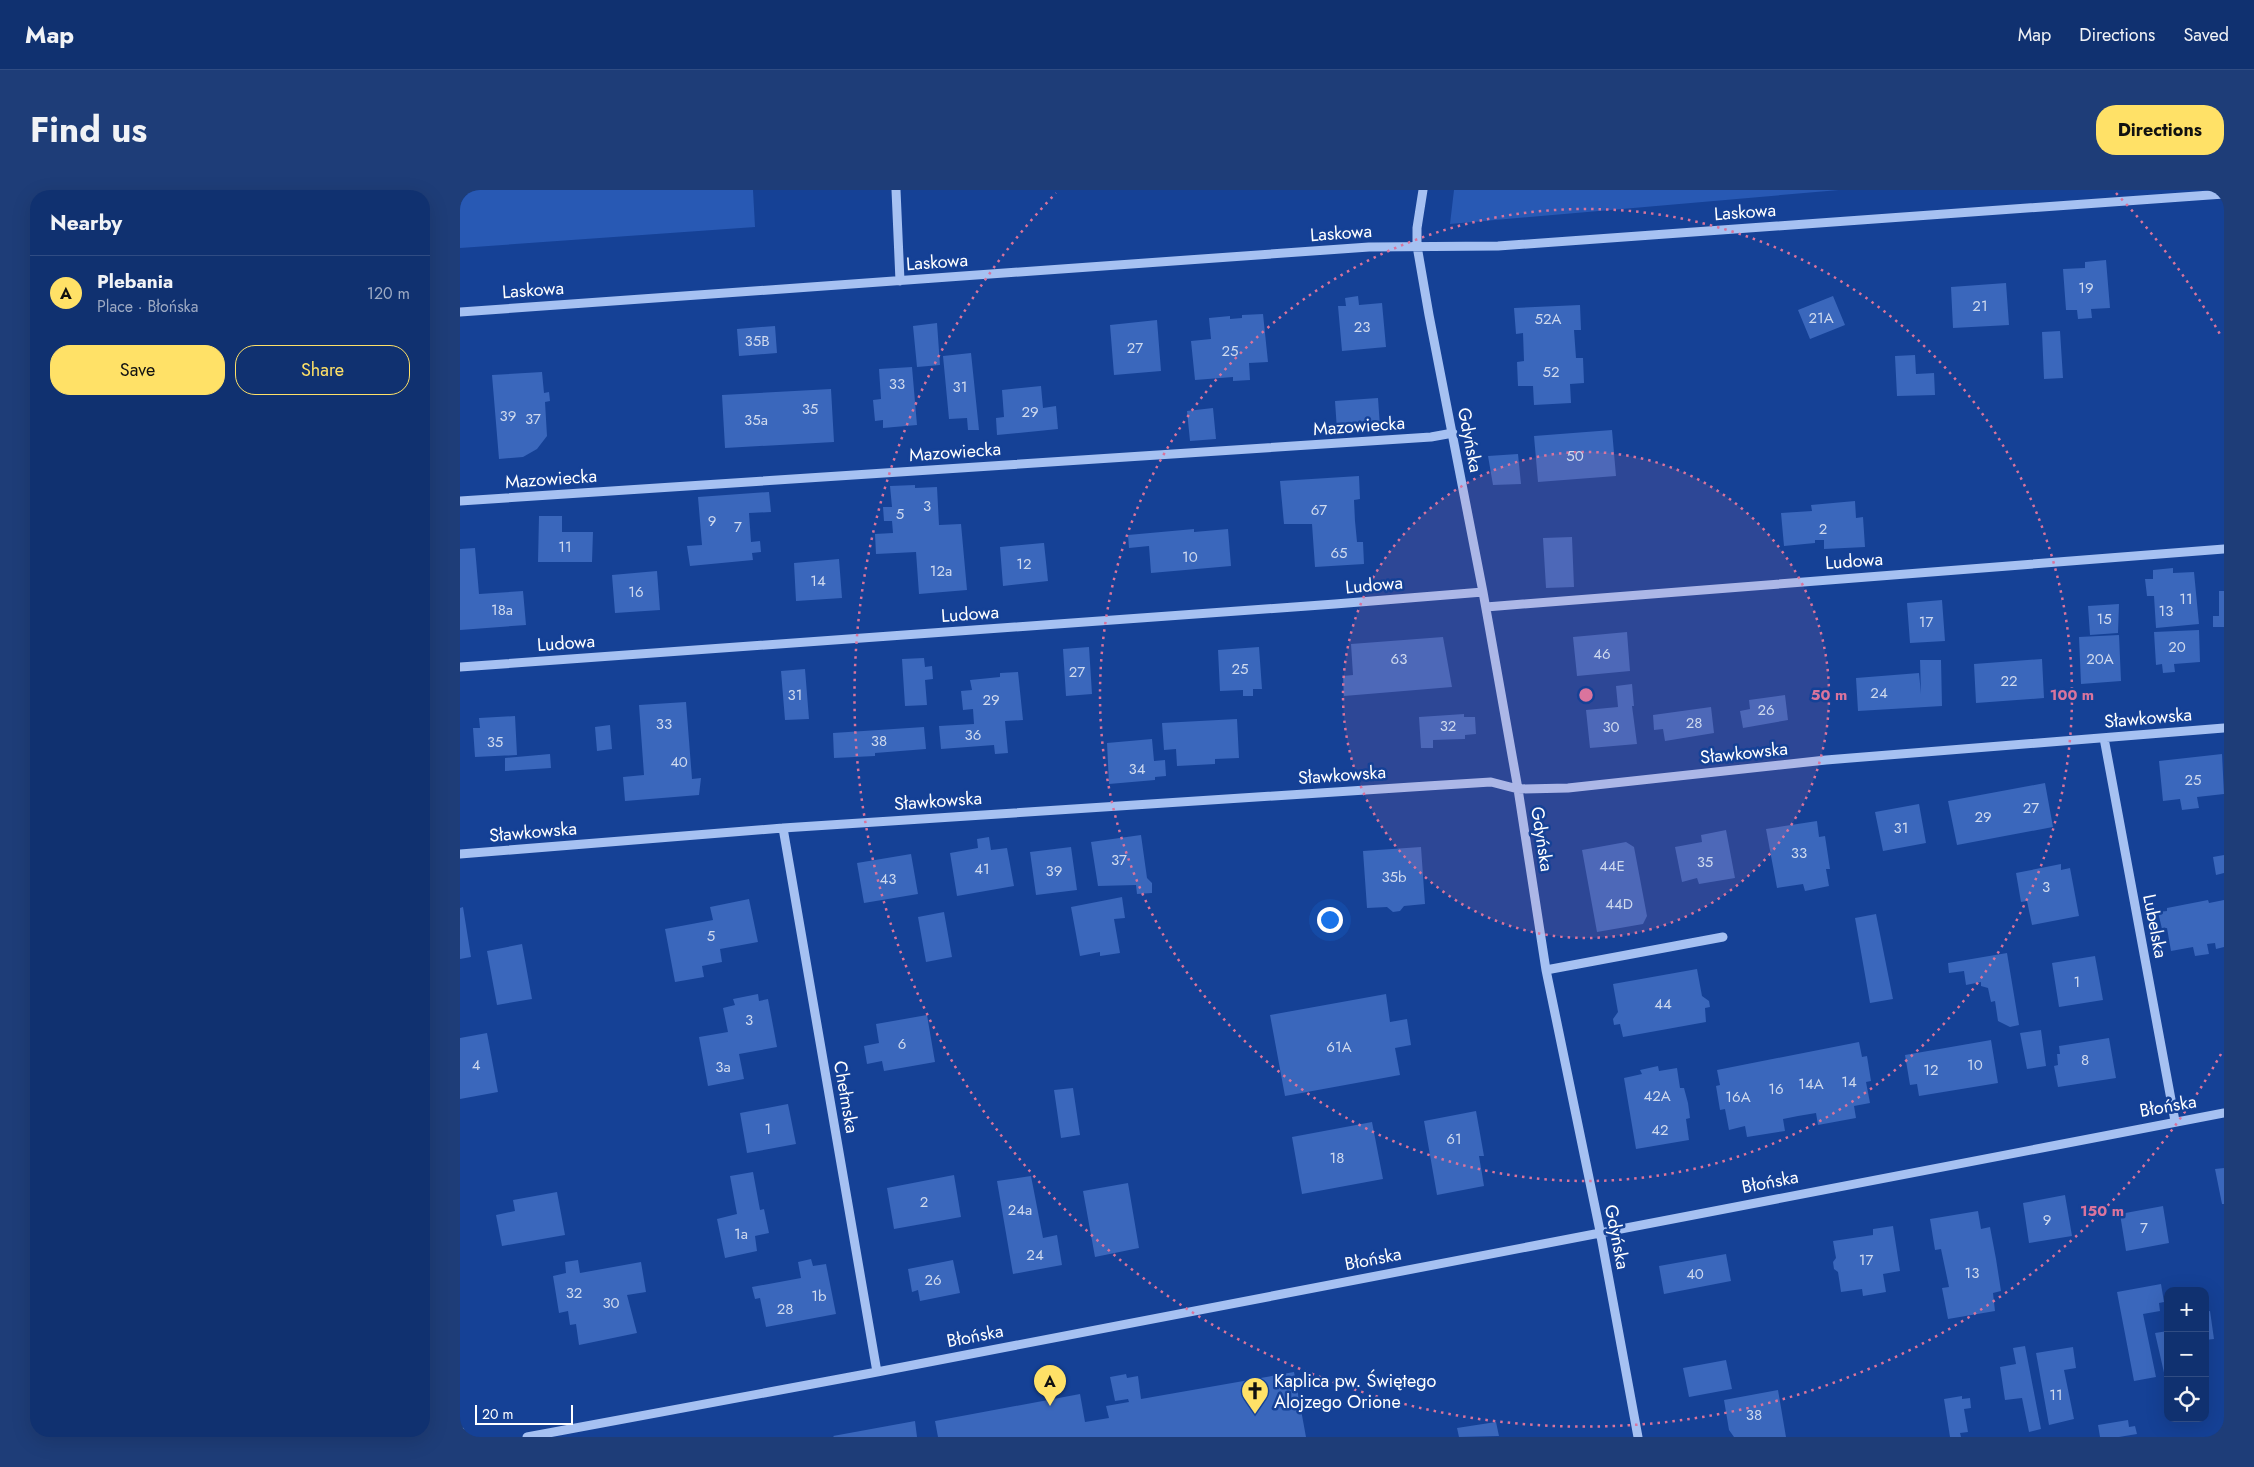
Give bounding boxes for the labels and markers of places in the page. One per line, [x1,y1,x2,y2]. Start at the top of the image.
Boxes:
centre of rings [1577,686,1595,704]
pin: A [1034,1365,1066,1406]
place label: Kaplica pw. Świętego Alojzego Orione [1274,1368,1436,1415]
church icon: Kaplica pw. Świętego Alojzego Orione [1240,1376,1270,1415]

